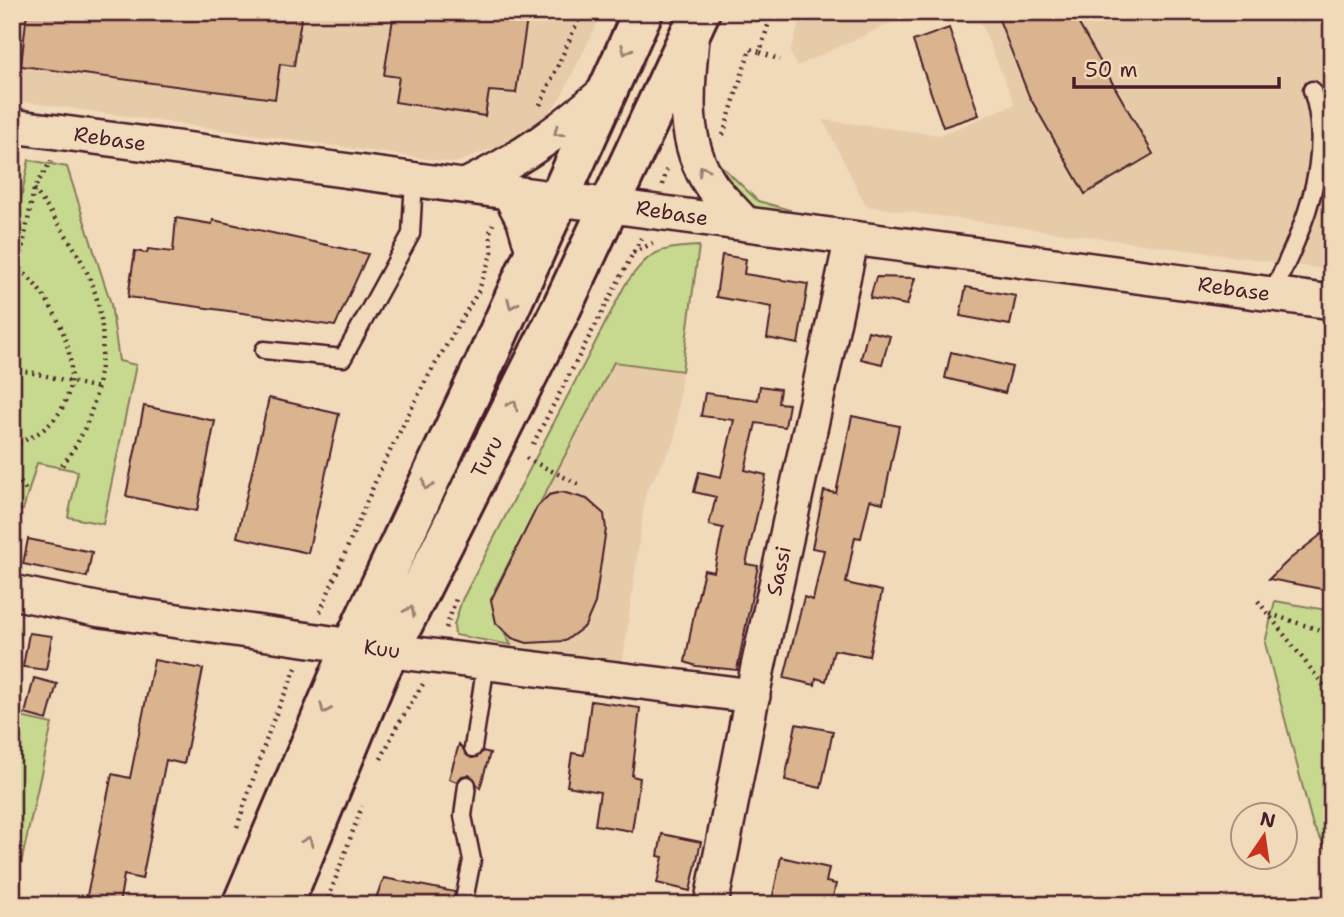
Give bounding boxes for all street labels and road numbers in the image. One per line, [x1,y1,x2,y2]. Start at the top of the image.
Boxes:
street label: Rebase [72,120,148,158]
street label: Rebase [634,193,710,233]
street label: Rebase [1196,270,1272,308]
street label: Turu [465,431,509,483]
street label: Sassi [760,544,798,598]
street label: Kuu [362,633,402,665]

